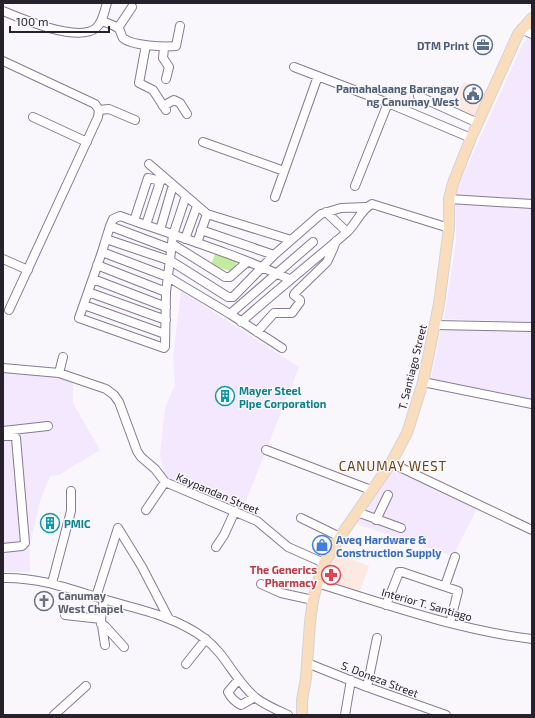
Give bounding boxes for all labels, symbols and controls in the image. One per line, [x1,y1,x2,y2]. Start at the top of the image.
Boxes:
scale bar [10,8,109,34]
text: 100 m [16,14,48,28]
office icon: DTM Print [472,34,494,56]
place label: DTM Print [417,39,469,52]
place label: Pamahalaang Barangay ng Canumay West [336,82,460,109]
public building icon: Pamahalaang Barangay ng Canumay West [462,83,484,105]
street label: T. Santiago Street [395,323,429,411]
place label: Mayer Steel Pipe Corporation [239,384,326,410]
building icon: Mayer Steel Pipe Corporation [214,385,236,407]
district label: CANUMAY WEST [339,458,447,474]
street label: Kaypandan Street [175,470,261,516]
building icon: PMIC [39,512,61,534]
place label: PMIC [64,517,91,530]
place label: Aveq Hardware & Construction Supply [336,533,442,560]
shop icon: Aveq Hardware & Construction Supply [311,534,333,556]
place label: The Generics Pharmacy [250,563,318,590]
pharmacy icon: The Generics Pharmacy [320,564,342,586]
street label: Interior T. Santiago [380,585,474,623]
place label: Canumay West Chapel [58,589,124,615]
church icon: Canumay West Chapel [33,590,55,612]
street label: S. Doneza Street [340,658,420,700]

